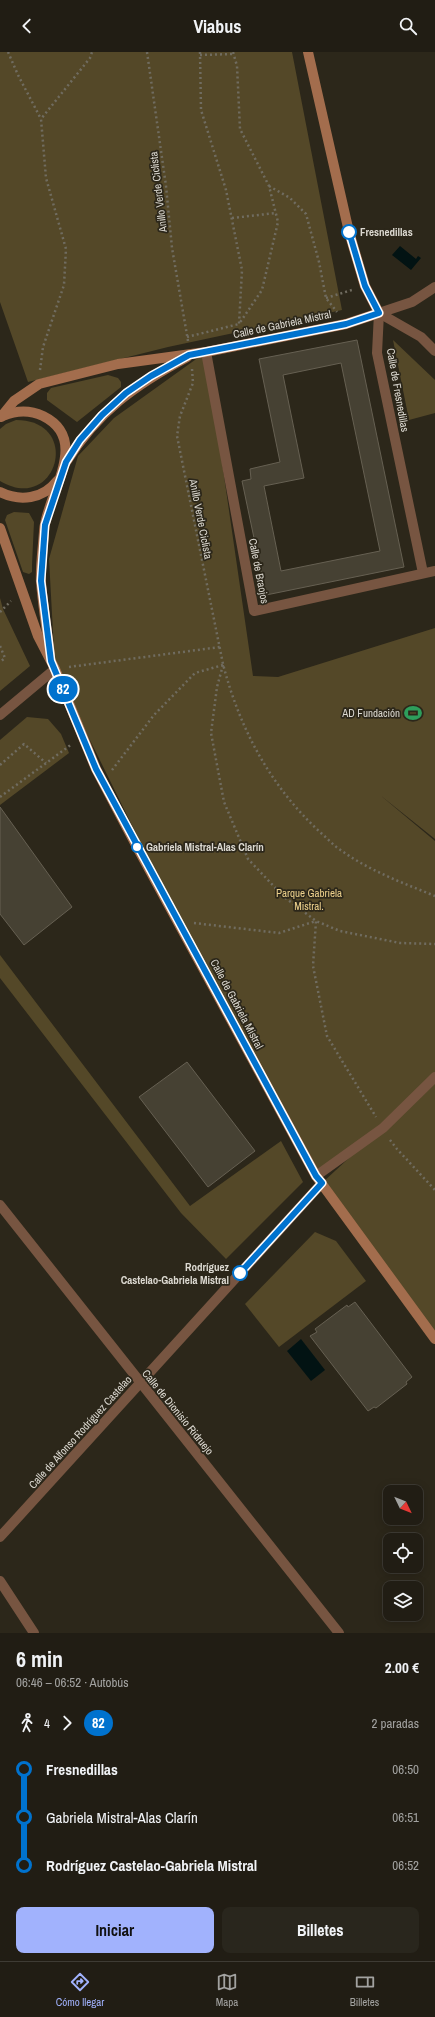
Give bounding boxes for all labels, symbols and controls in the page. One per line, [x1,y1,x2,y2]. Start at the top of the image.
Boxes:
text: Viabus [193,14,242,39]
icon: back [16,15,38,37]
icon: search [397,15,419,37]
street label: Anillo Verde Ciclista [146,151,170,234]
marker: Fresnedillas [341,224,357,240]
place label: Fresnedillas [360,225,413,239]
street label: Calle de Gabriela Mistral [232,307,332,341]
street label: Calle de Fresnedillas [384,347,412,433]
street label: Anillo Verde Ciclista [186,477,216,560]
street label: Calle de Braojos [246,537,272,605]
line badge: 82 [45,676,81,702]
text: 82 [57,680,69,698]
sports icon: AD Fundación [403,703,423,723]
place label: AD Fundación [341,706,400,720]
place label: Gabriela Mistral-Alas Clarín [146,840,264,854]
marker: Gabriela Mistral-Alas Clarín [131,841,143,853]
park label: Parque Gabriela Mistral. [276,886,342,913]
street label: Calle de Gabriela Mistral [207,957,267,1051]
place label: Rodríguez Castelao-Gabriela Mistral [121,1260,229,1287]
marker: Rodríguez Castelao-Gabriela Mistral [232,1265,248,1281]
street label: Calle de Dionisio Ridruejo [139,1366,217,1458]
street label: Calle de Alfonso Rodríguez Castelao [25,1373,135,1491]
north arrow [383,1485,423,1525]
map controls [383,1485,423,1621]
button: locate [383,1533,423,1573]
button: layers [383,1581,423,1621]
text: 6 min [16,1644,63,1674]
text: 2.00 € [385,1657,419,1678]
text: 06:46 – 06:52 · Autobús [16,1674,129,1691]
icon: walk [16,1712,38,1734]
icon: forward [56,1712,78,1734]
text: 82 [92,1714,105,1732]
text: 4 [44,1715,50,1732]
text: 2 paradas [372,1715,419,1732]
text: Fresnedillas [46,1759,118,1780]
text: 06:50 [392,1761,419,1778]
text: Gabriela Mistral-Alas Clarín [46,1807,198,1828]
text: 06:51 [392,1809,419,1826]
text: Rodríguez Castelao-Gabriela Mistral [46,1855,257,1876]
text: 06:52 [392,1857,419,1874]
button: Iniciar [16,1907,214,1953]
button: Billetes [222,1907,419,1953]
tab: Cómo llegar [56,1971,104,2009]
tab: Mapa [216,1971,238,2009]
tab: Billetes [350,1971,379,2009]

